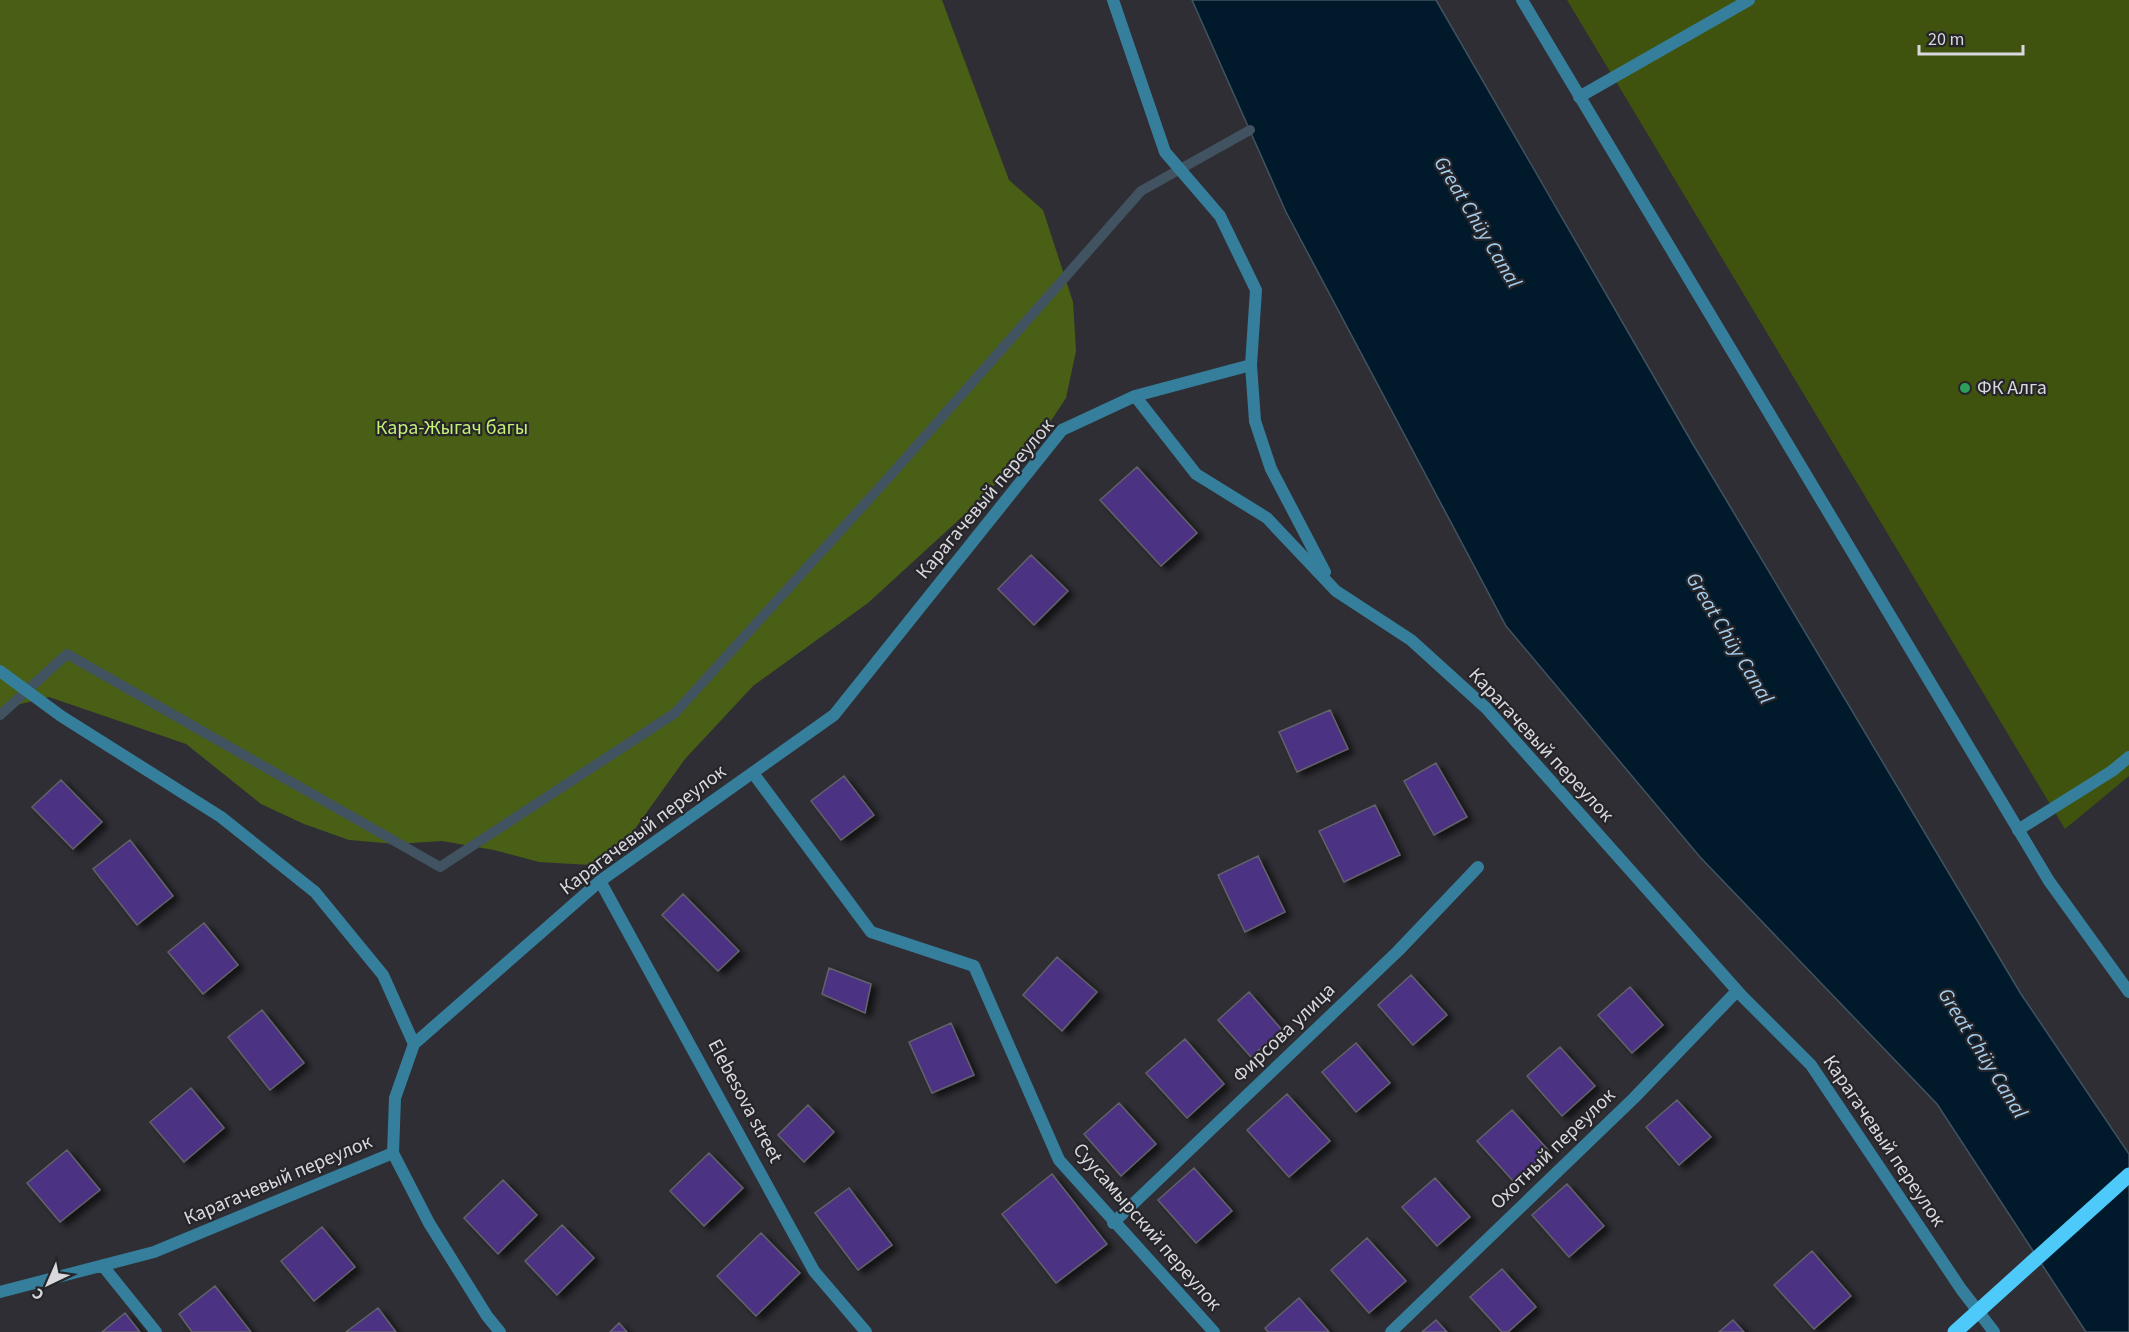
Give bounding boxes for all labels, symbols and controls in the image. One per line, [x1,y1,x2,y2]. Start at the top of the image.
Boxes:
scale bar [1919,18,2022,56]
text: 20 m [1928,27,1964,52]
water label: Great Chüy Canal [1427,150,1530,294]
place label: ФК Алга [1977,374,2047,402]
marker: ФК Алга [1958,381,1972,395]
street label: Карагачевый переулок [909,413,1061,585]
park label: Кара-Жыгач багы [376,414,528,442]
water label: Great Chüy Canal [1679,566,1782,710]
street label: Карагачевый переулок [1462,662,1620,828]
street label: Карагачевый переулок [554,758,732,902]
street label: Фирсова улица [1226,977,1342,1089]
water label: Great Chüy Canal [1931,982,2036,1125]
street label: Elebesova street [701,1034,790,1168]
street label: Карагачевый переулок [1816,1049,1952,1233]
street label: Охотный переулок [1484,1082,1622,1216]
street label: Карагачевый переулок [180,1128,377,1232]
street label: Суусамырский переулок [1066,1137,1228,1317]
north arrow [18,1254,78,1314]
text: С [27,1283,49,1305]

